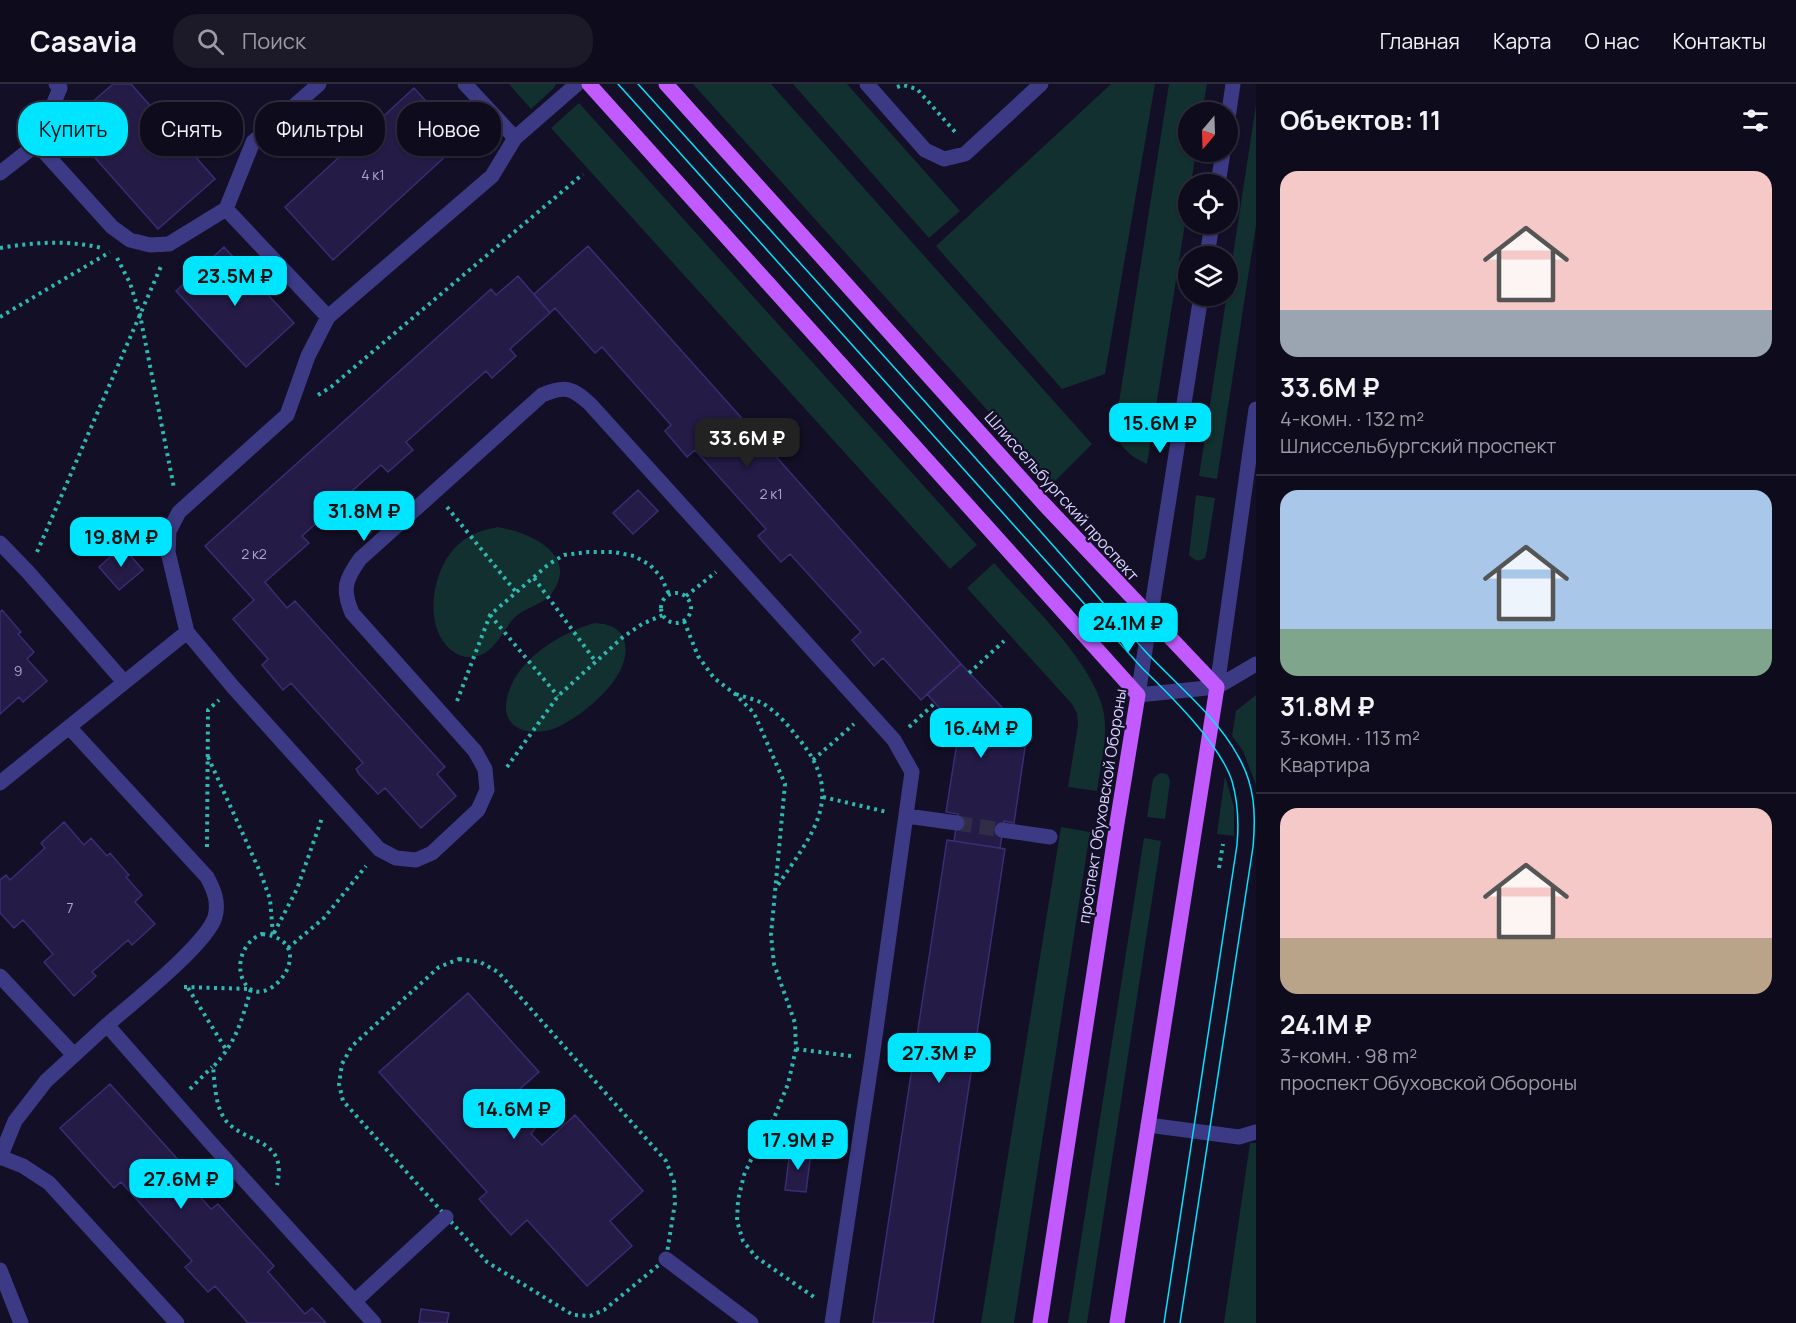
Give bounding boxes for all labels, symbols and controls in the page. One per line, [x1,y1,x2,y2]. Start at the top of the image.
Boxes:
search box [173,14,593,68]
text: Casavia [30,22,137,60]
icon: search [194,25,227,58]
text: Поиск [242,26,306,56]
text: Главная [1380,27,1460,55]
text: Карта [1493,27,1551,55]
text: О нас [1584,27,1640,55]
text: Контакты [1673,27,1766,55]
chip: Купить [18,102,128,156]
chip: Снять [140,102,243,156]
chip: Фильтры [255,102,385,156]
chip: Новое [397,102,501,156]
north arrow [1178,102,1238,162]
map controls [1178,102,1238,306]
text: Объектов: 11 [1280,102,1441,138]
icon: filters [1739,104,1772,137]
house number: 4 к1 [361,165,385,184]
button: locate [1178,174,1238,234]
icon: home [1472,210,1580,318]
button: layers [1178,246,1238,306]
pin: 23.5M ₽ [180,256,290,307]
text: 23.5M ₽ [197,262,273,289]
text: 33.6M ₽ [1280,369,1380,405]
pin: 15.6M ₽ [1105,403,1215,454]
text: 4-комн. · 132 m² [1280,405,1424,432]
street label: Шлиссельбургский проспект [980,406,1144,586]
text: 15.6M ₽ [1123,409,1197,436]
pin: 33.6M ₽ [692,418,802,469]
text: 33.6M ₽ [709,424,785,451]
text: Шлиссельбургский проспект [1280,432,1557,459]
house number: 2 к1 [759,484,783,503]
pin: 31.8M ₽ [309,491,419,542]
text: 31.8M ₽ [328,497,400,524]
pin: 19.8M ₽ [66,517,176,568]
text: 19.8M ₽ [84,523,158,550]
icon: home [1472,529,1580,637]
house number: 2 к2 [241,544,267,563]
pin: 24.1M ₽ [1073,603,1183,654]
text: 24.1M ₽ [1093,609,1163,636]
house number: 9 [14,661,22,680]
street label: проспект Обуховской Обороны [1073,687,1131,925]
text: 31.8M ₽ [1280,688,1375,724]
pin: 16.4M ₽ [926,708,1036,759]
text: 16.4M ₽ [944,714,1018,741]
text: 3-комн. · 113 m² [1280,724,1420,751]
text: Квартира [1280,751,1370,778]
icon: home [1472,847,1580,955]
house number: 7 [66,898,74,917]
text: 24.1M ₽ [1280,1006,1372,1042]
pin: 27.3M ₽ [884,1033,994,1084]
text: 27.3M ₽ [902,1039,976,1066]
text: 3-комн. · 98 m² [1280,1042,1417,1069]
text: проспект Обуховской Обороны [1280,1069,1577,1096]
pin: 14.6M ₽ [459,1089,569,1140]
text: 14.6M ₽ [477,1095,551,1122]
pin: 17.9M ₽ [743,1120,853,1171]
text: 17.9M ₽ [762,1126,834,1153]
pin: 27.6M ₽ [126,1159,236,1210]
text: 27.6M ₽ [143,1165,219,1192]

